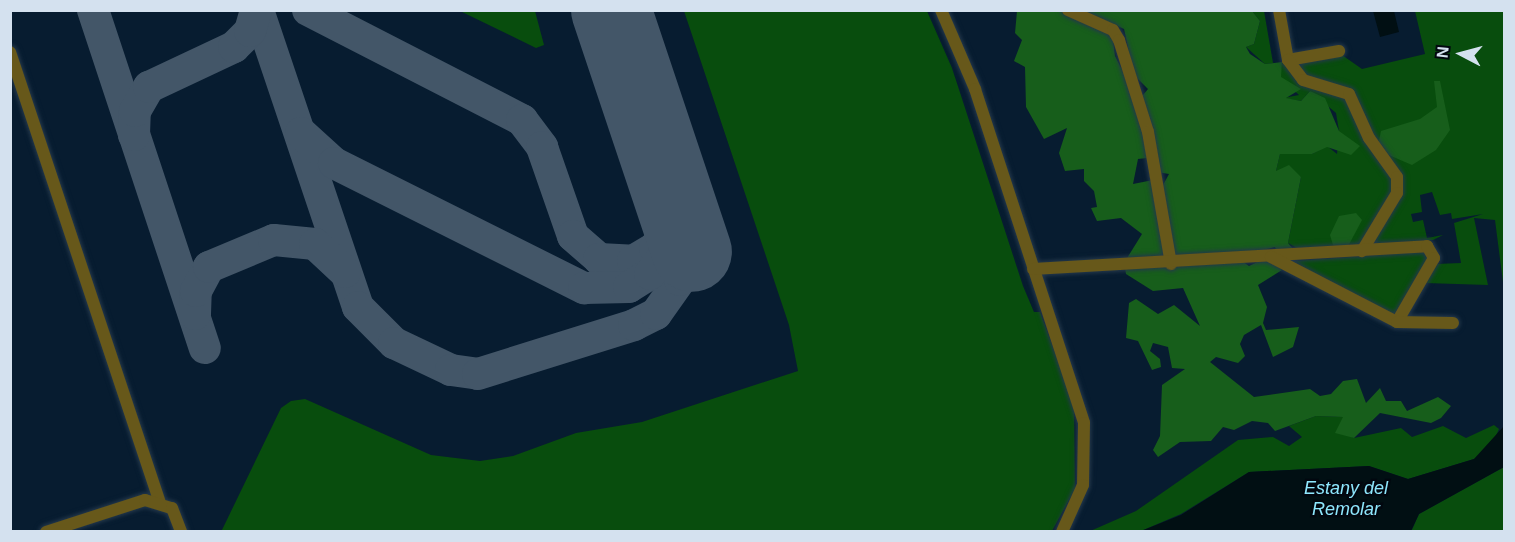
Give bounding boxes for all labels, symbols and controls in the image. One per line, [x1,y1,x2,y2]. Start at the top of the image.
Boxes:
north arrow [1431,24,1491,84]
text: N [1434,45,1452,59]
water label: Estany del Remolar [1304,478,1388,520]

